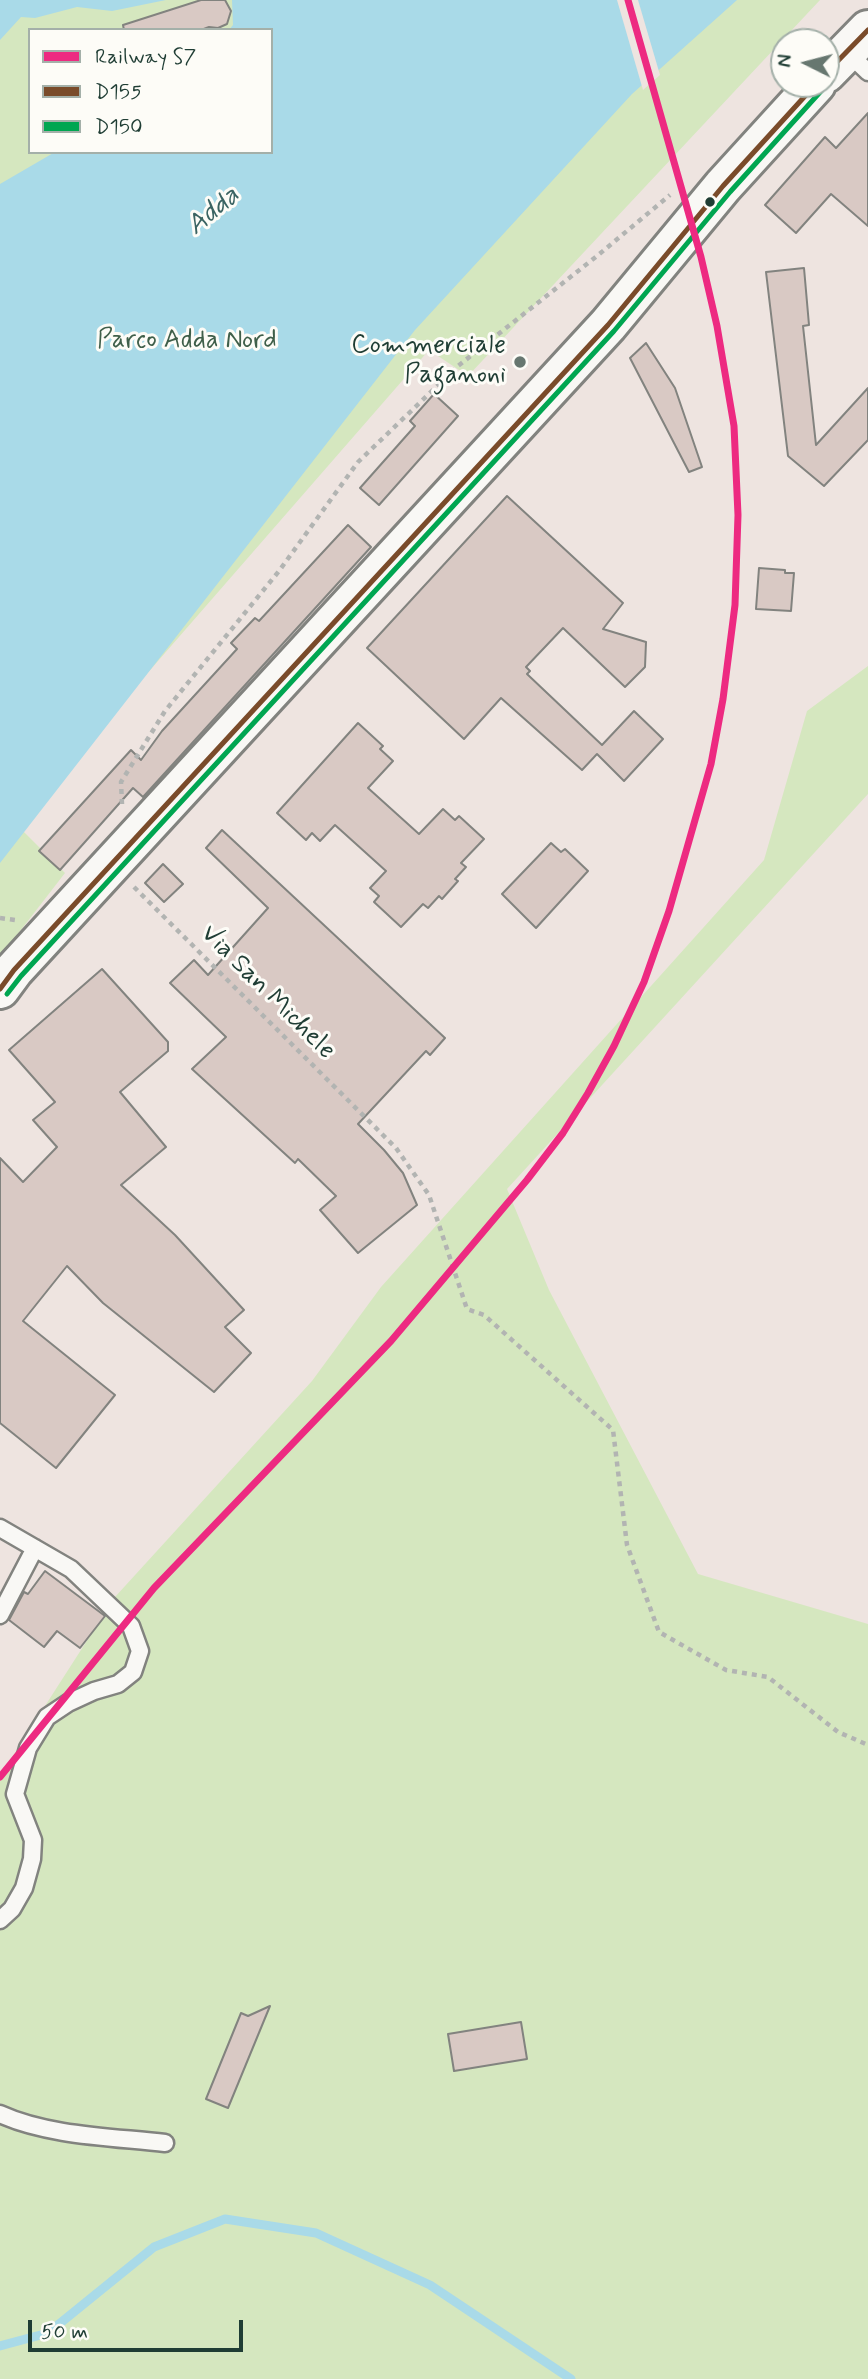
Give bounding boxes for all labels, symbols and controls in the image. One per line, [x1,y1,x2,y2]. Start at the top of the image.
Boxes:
legend [28,28,273,154]
north arrow [770,28,840,98]
text: Railway S7 [95,43,196,71]
text: N [773,53,799,69]
text: D155 [95,78,142,106]
text: D150 [95,113,143,141]
water label: Adda [181,180,247,244]
unlabelled marker [703,195,717,209]
park label: Parco Adda Nord [97,326,277,358]
place label: Commerciale Paganoni [351,331,506,392]
marker: Commerciale Paganoni [512,354,528,370]
street label: Via San Michele [193,919,341,1067]
scale bar [32,2306,247,2350]
text: 50 m [41,2318,88,2346]

